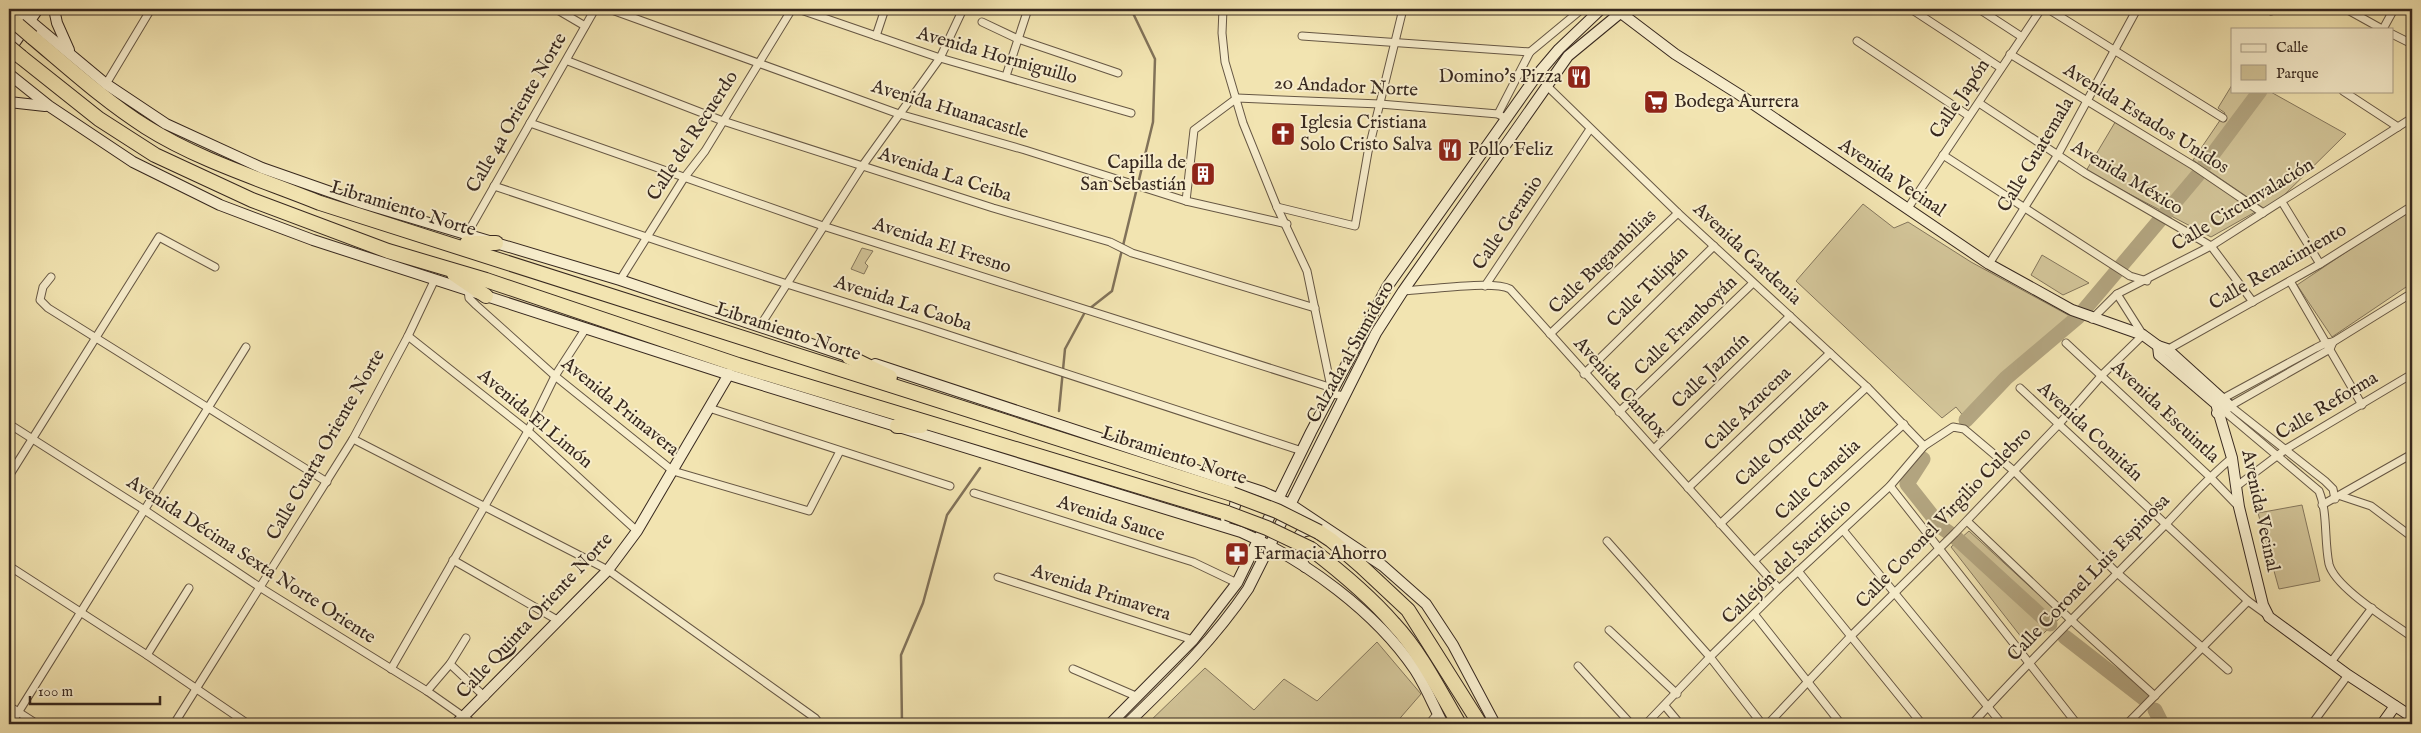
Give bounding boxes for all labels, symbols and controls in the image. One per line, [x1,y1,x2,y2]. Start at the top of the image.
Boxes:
street label: Avenida Hormiguillo [913,21,1080,90]
street label: Calle 4a Oriente Norte [461,28,573,197]
legend [2231,28,2394,92]
text: Calle [2276,38,2308,57]
street label: Calle Japón [1925,55,1995,143]
street label: Avenida Estados Unidos [2058,58,2233,180]
restaurant icon: Domino's Pizza [1566,64,1592,90]
text: Parque [2276,64,2319,83]
place label: Domino's Pizza [1439,65,1563,89]
street label: Calle del Recuerdo [642,66,744,206]
street label: 2o Andador Norte [1273,71,1419,103]
street label: Avenida Huanacastle [868,74,1032,145]
supermarket icon: Bodega Aurrera [1643,89,1669,115]
place label: Bodega Aurrera [1674,90,1800,114]
street label: Calle Guatemala [1992,93,2080,217]
place label: Iglesia Cristiana Solo Cristo Salva [1300,111,1433,157]
church icon: Iglesia Cristiana Solo Cristo Salva [1270,121,1296,147]
street label: Avenida Vecinal [1833,133,1951,223]
street label: Avenida México [2066,135,2187,221]
restaurant icon: Pollo Feliz [1437,137,1463,163]
place label: Pollo Feliz [1468,138,1553,162]
street label: Avenida La Ceiba [874,142,1015,208]
place label: Capilla de San Sebastián [1080,151,1186,197]
street label: Calle Circunvalación [2167,153,2319,257]
building icon: Capilla de San Sebastián [1190,161,1216,187]
street label: Calle Geranio [1467,171,1549,275]
street label: Libramiento Norte [327,175,479,243]
street label: Avenida Gardenia [1687,197,1807,311]
street label: Calle Bugambilias [1544,204,1662,320]
street label: Avenida El Fresno [869,212,1014,280]
street label: Calle Renacimiento [2205,218,2351,316]
street label: Calle Tulipán [1602,241,1694,333]
street label: Avenida La Caoba [830,270,976,338]
street label: Calle Framboyán [1629,271,1743,381]
street label: Calzada al Sumidero [1302,276,1400,428]
street label: Libramiento Norte [712,297,864,367]
street label: Calle Jazmín [1667,328,1755,414]
street label: Avenida Candox [1567,331,1672,444]
street label: Calle Cuarta Oriente Norte [261,345,391,545]
street label: Avenida Primavera [555,351,685,462]
street label: Avenida Escuintla [2105,355,2225,469]
street label: Calle Azucena [1699,361,1797,456]
street label: Avenida El Limón [472,363,598,474]
street label: Calle Reforma [2272,366,2383,446]
street label: Avenida Comitán [2032,376,2148,487]
street label: Calle Orquídea [1730,393,1834,492]
street label: Libramiento Norte [1098,421,1250,491]
street label: Calle Coronel Virgilio Culebro [1851,422,2037,614]
street label: Calle Camelia [1770,434,1866,526]
street label: Avenida Vecinal [2235,447,2285,575]
street label: Avenida Décima Sexta Norte Oriente [121,470,380,650]
street label: Calle Coronel Luis Espinosa [2003,489,2176,667]
street label: Avenida Sauce [1053,490,1168,548]
street label: Callejón del Sacrificio [1717,494,1857,630]
street label: Calle Quinta Oriente Norte [452,528,619,704]
pharmacy icon: Farmacia Ahorro [1224,541,1250,567]
place label: Farmacia Ahorro [1254,542,1387,566]
street label: Avenida Primavera [1027,559,1174,627]
scale bar [30,673,160,705]
text: 100 m [38,682,74,701]

